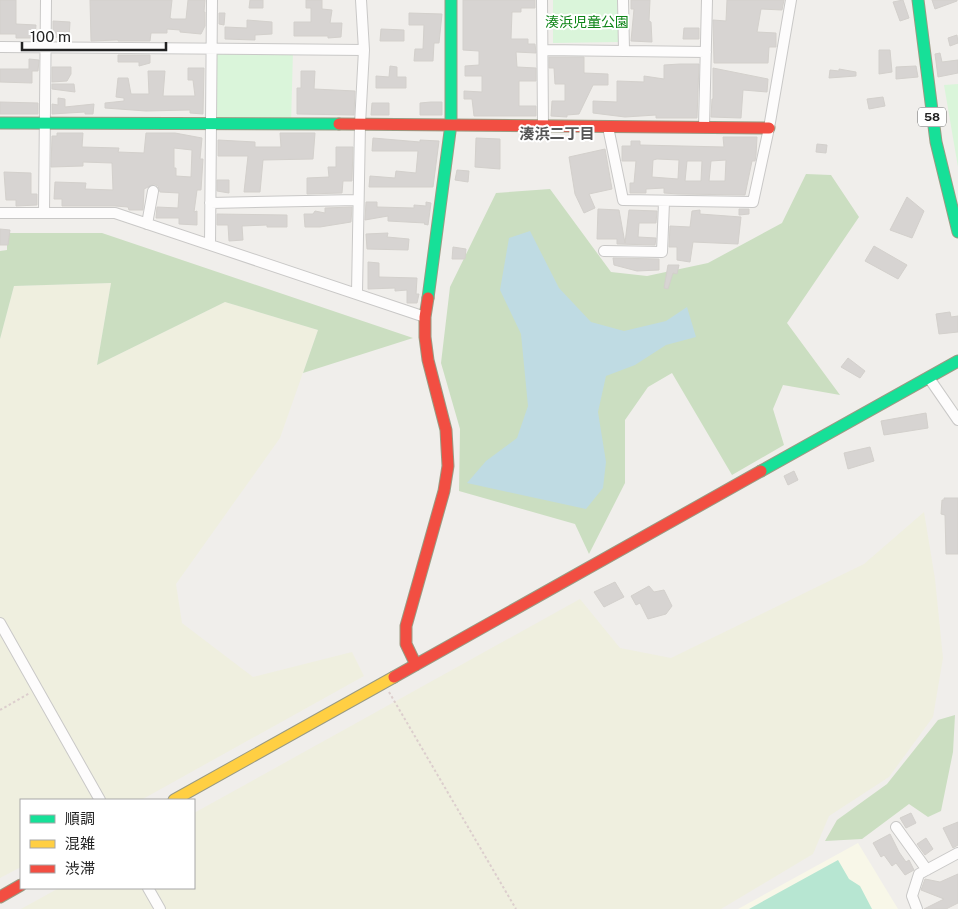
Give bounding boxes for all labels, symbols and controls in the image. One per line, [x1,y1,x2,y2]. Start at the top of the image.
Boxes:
park label: 湊浜児童公園 [545,14,629,30]
scale bar [22,20,166,52]
text: 100 m [30,28,71,45]
road number: 58 [918,108,946,126]
district label: 湊浜二丁目 [519,125,595,142]
legend [20,799,195,889]
text: 順調 [65,810,95,827]
text: 混雑 [65,835,95,852]
text: 渋滞 [65,860,95,877]

